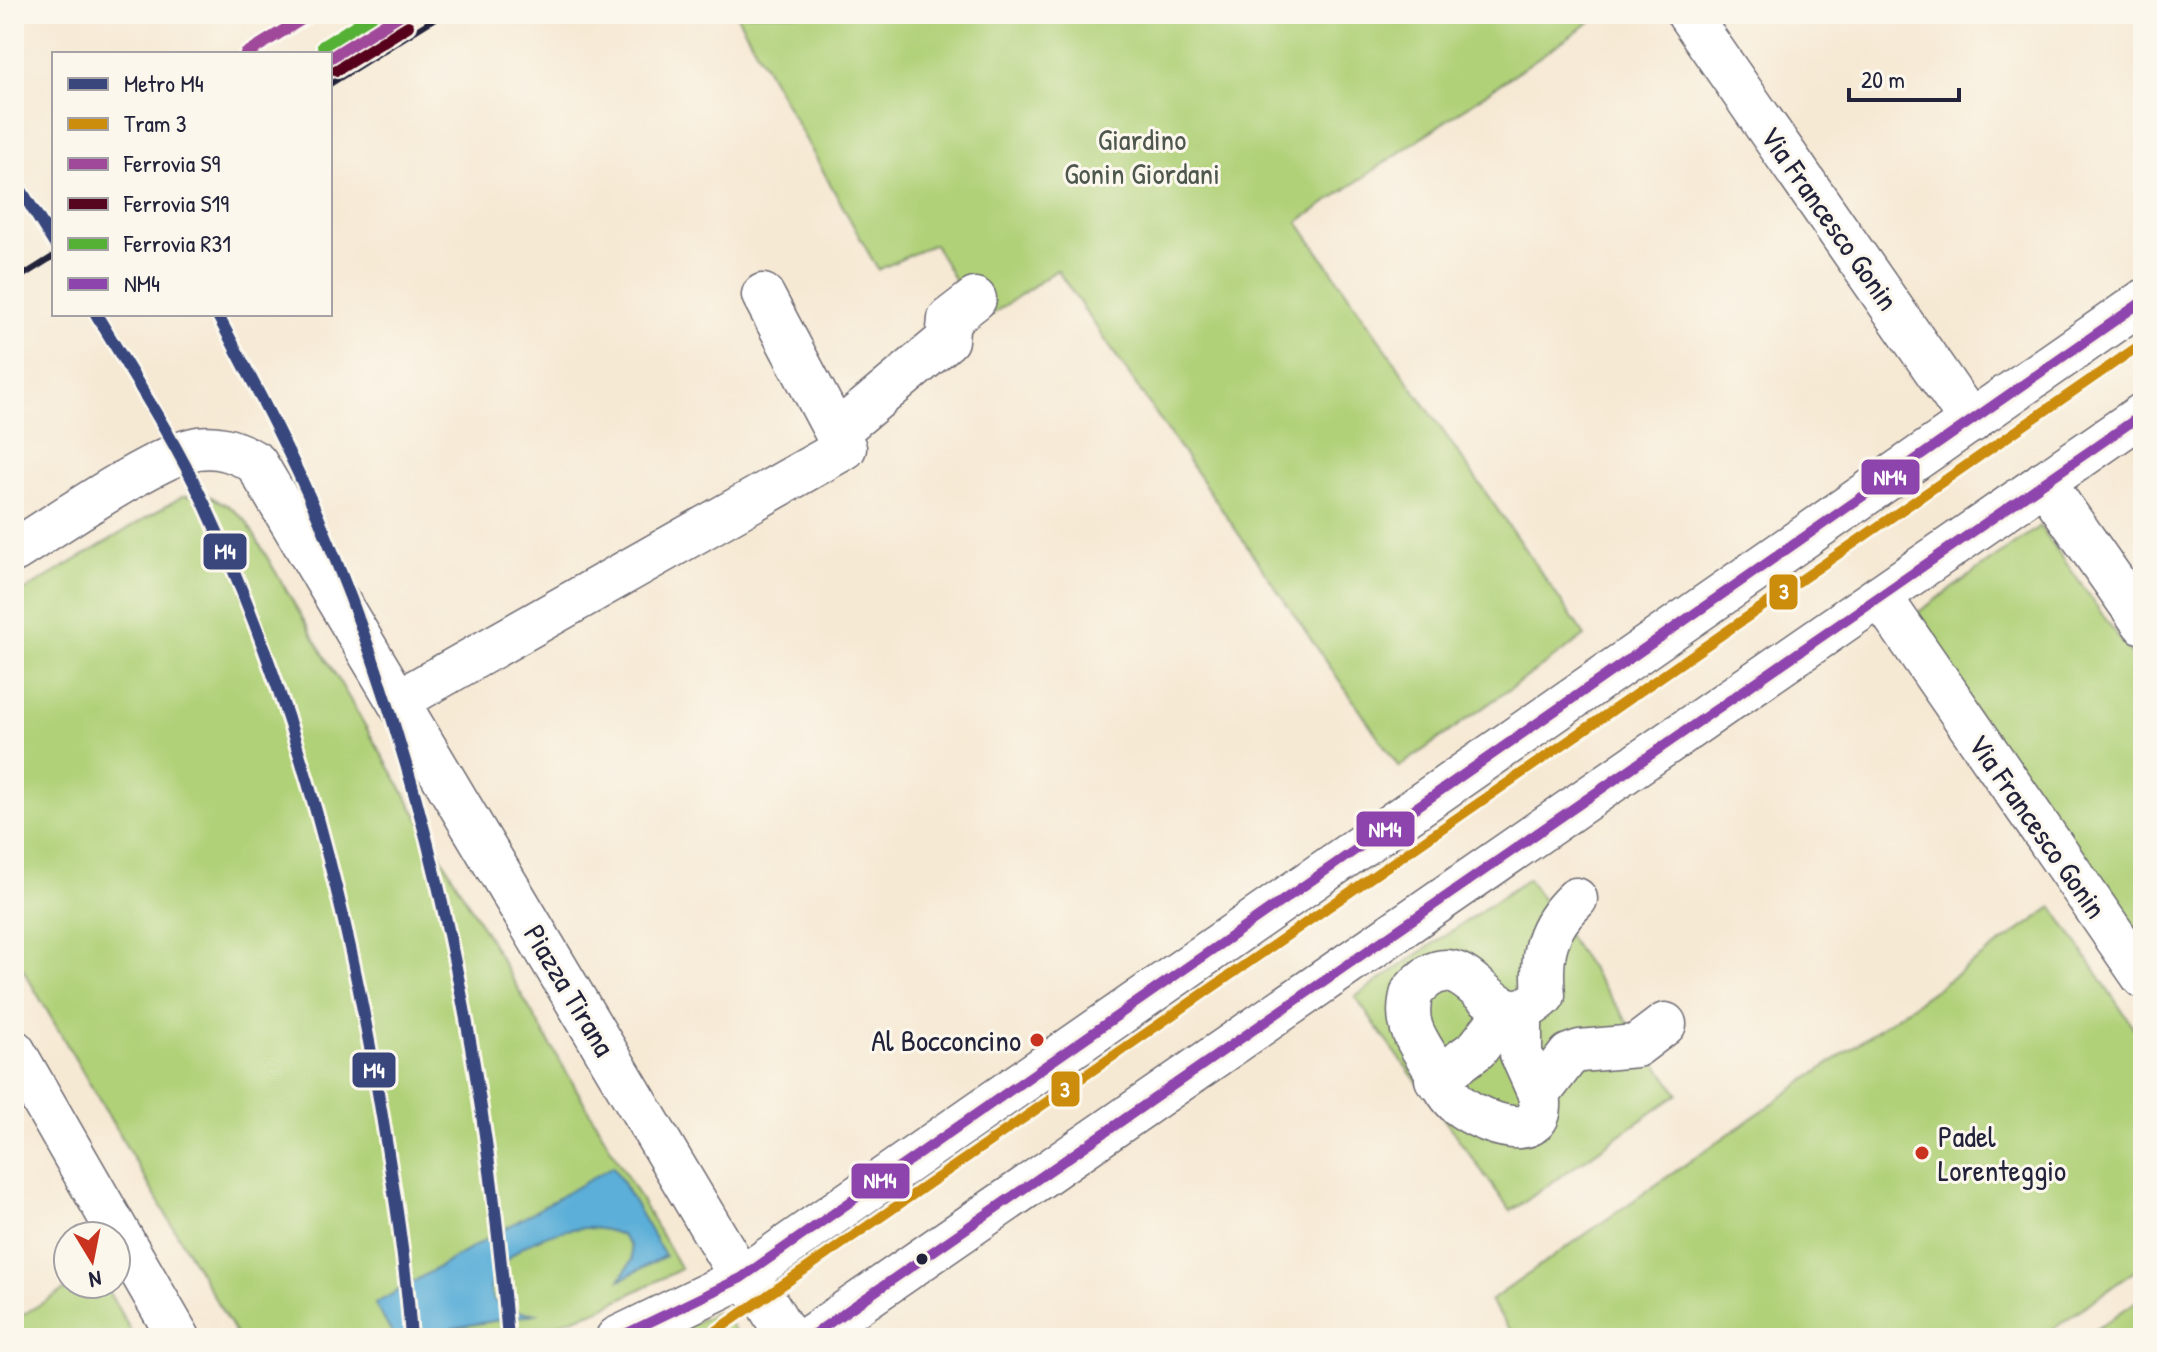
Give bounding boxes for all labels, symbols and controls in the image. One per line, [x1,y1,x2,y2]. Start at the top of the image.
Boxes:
legend [52,52,332,316]
scale bar [1849,52,1959,102]
text: 20 m [1861,63,1905,95]
text: Metro M4 [124,67,204,99]
text: Tram 3 [124,107,186,139]
street label: Via Francesco Gonin [1752,118,1908,318]
park label: Giardino Gonin Giordani [1064,119,1220,193]
text: Ferrovia S9 [123,147,221,179]
text: Ferrovia S19 [123,187,229,219]
text: Ferrovia R31 [123,227,231,259]
text: NM4 [124,267,160,299]
line badge: NM4 [1860,458,1921,496]
text: NM4 [1873,462,1907,492]
line badge: M4 [202,532,248,571]
text: M4 [214,536,236,566]
line badge: 3 [1768,573,1799,611]
text: 3 [1779,576,1789,606]
street label: Via Francesco Gonin [1960,726,2116,926]
line badge: NM4 [1355,810,1416,848]
text: NM4 [1368,814,1402,844]
street label: Piazza Tirana [515,917,625,1063]
place label: Al Bocconcino [871,1020,1021,1060]
marker: Al Bocconcino [1028,1031,1046,1049]
line badge: M4 [351,1051,397,1089]
text: M4 [363,1055,385,1085]
line badge: 3 [1050,1070,1081,1108]
text: 3 [1060,1074,1070,1104]
place label: Padel Lorenteggio [1938,1116,2066,1190]
marker: Padel Lorenteggio [1913,1144,1931,1162]
line badge: NM4 [850,1162,911,1200]
text: NM4 [863,1165,897,1195]
north arrow [52,1220,132,1300]
unlabelled marker [914,1251,930,1267]
text: N [87,1264,104,1296]

